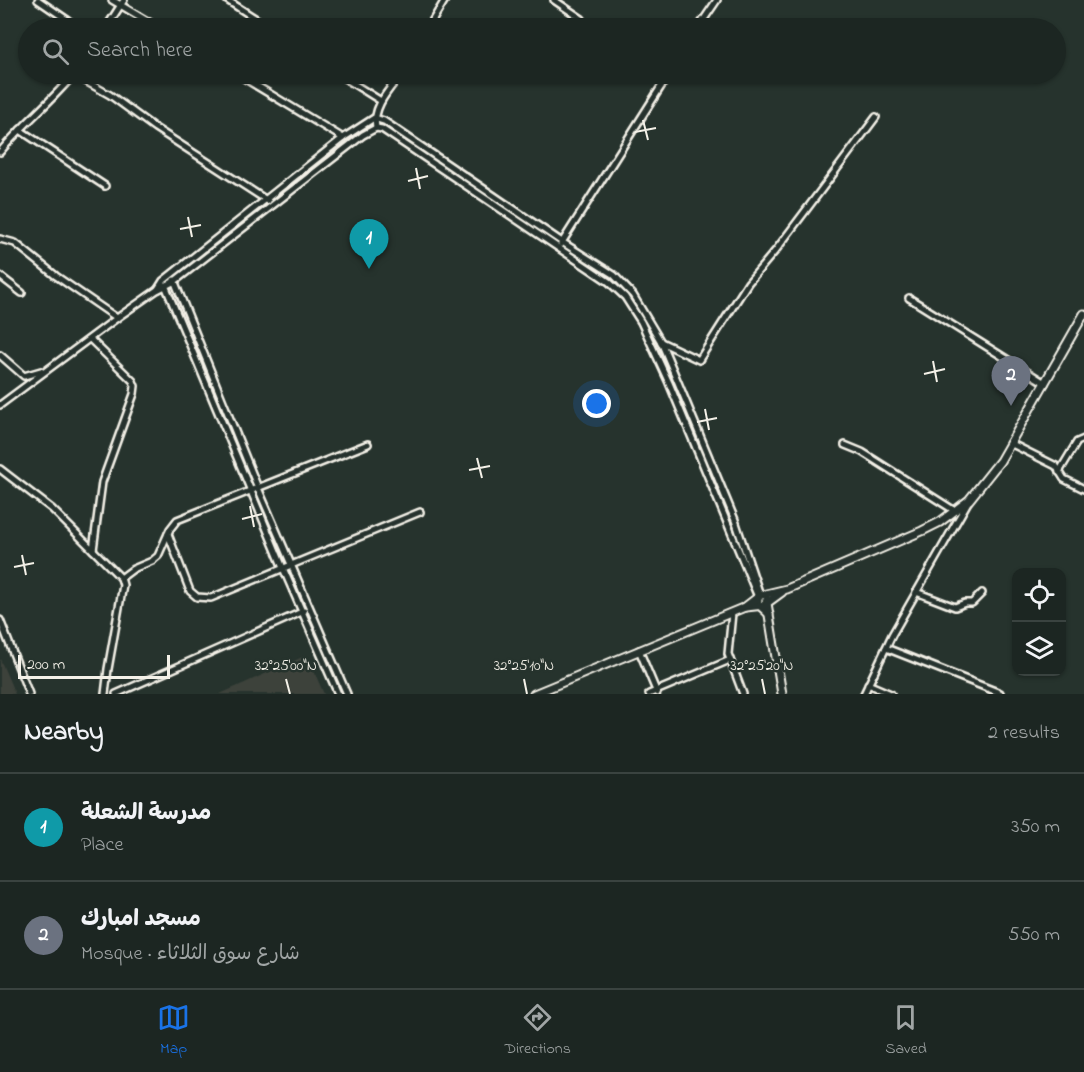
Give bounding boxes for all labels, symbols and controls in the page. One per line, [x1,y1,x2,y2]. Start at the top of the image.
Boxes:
search box [18,18,1066,84]
icon: search [39,35,72,68]
text: Search here [87,35,192,67]
pin: 1 [350,220,388,269]
pin: 2 [992,356,1030,406]
your location [582,389,611,418]
map controls [1012,568,1066,676]
button: locate [1012,568,1066,622]
button: layers [1012,622,1066,676]
scale bar [18,652,170,680]
text: 200 m [27,653,65,677]
text: 32°25'00"N [255,655,317,677]
text: 32°25'10"N [494,655,554,677]
text: 32°25'20"N [731,655,793,677]
text: Nearby [24,714,103,752]
text: 2 results [988,719,1060,748]
text: مدرسة الشعلة [81,798,211,830]
text: 1 [40,813,47,842]
text: 350 m [1011,813,1060,842]
text: Place [81,831,123,860]
text: مسجد امبارك [81,904,201,936]
text: 2 [39,921,48,950]
text: 550 m [1008,921,1060,950]
text: Mosque · شارع سوق الثلاثاء [81,940,300,969]
tab: Map [157,1001,190,1061]
tab: Directions [504,1001,571,1061]
tab: Saved [885,1001,927,1061]

